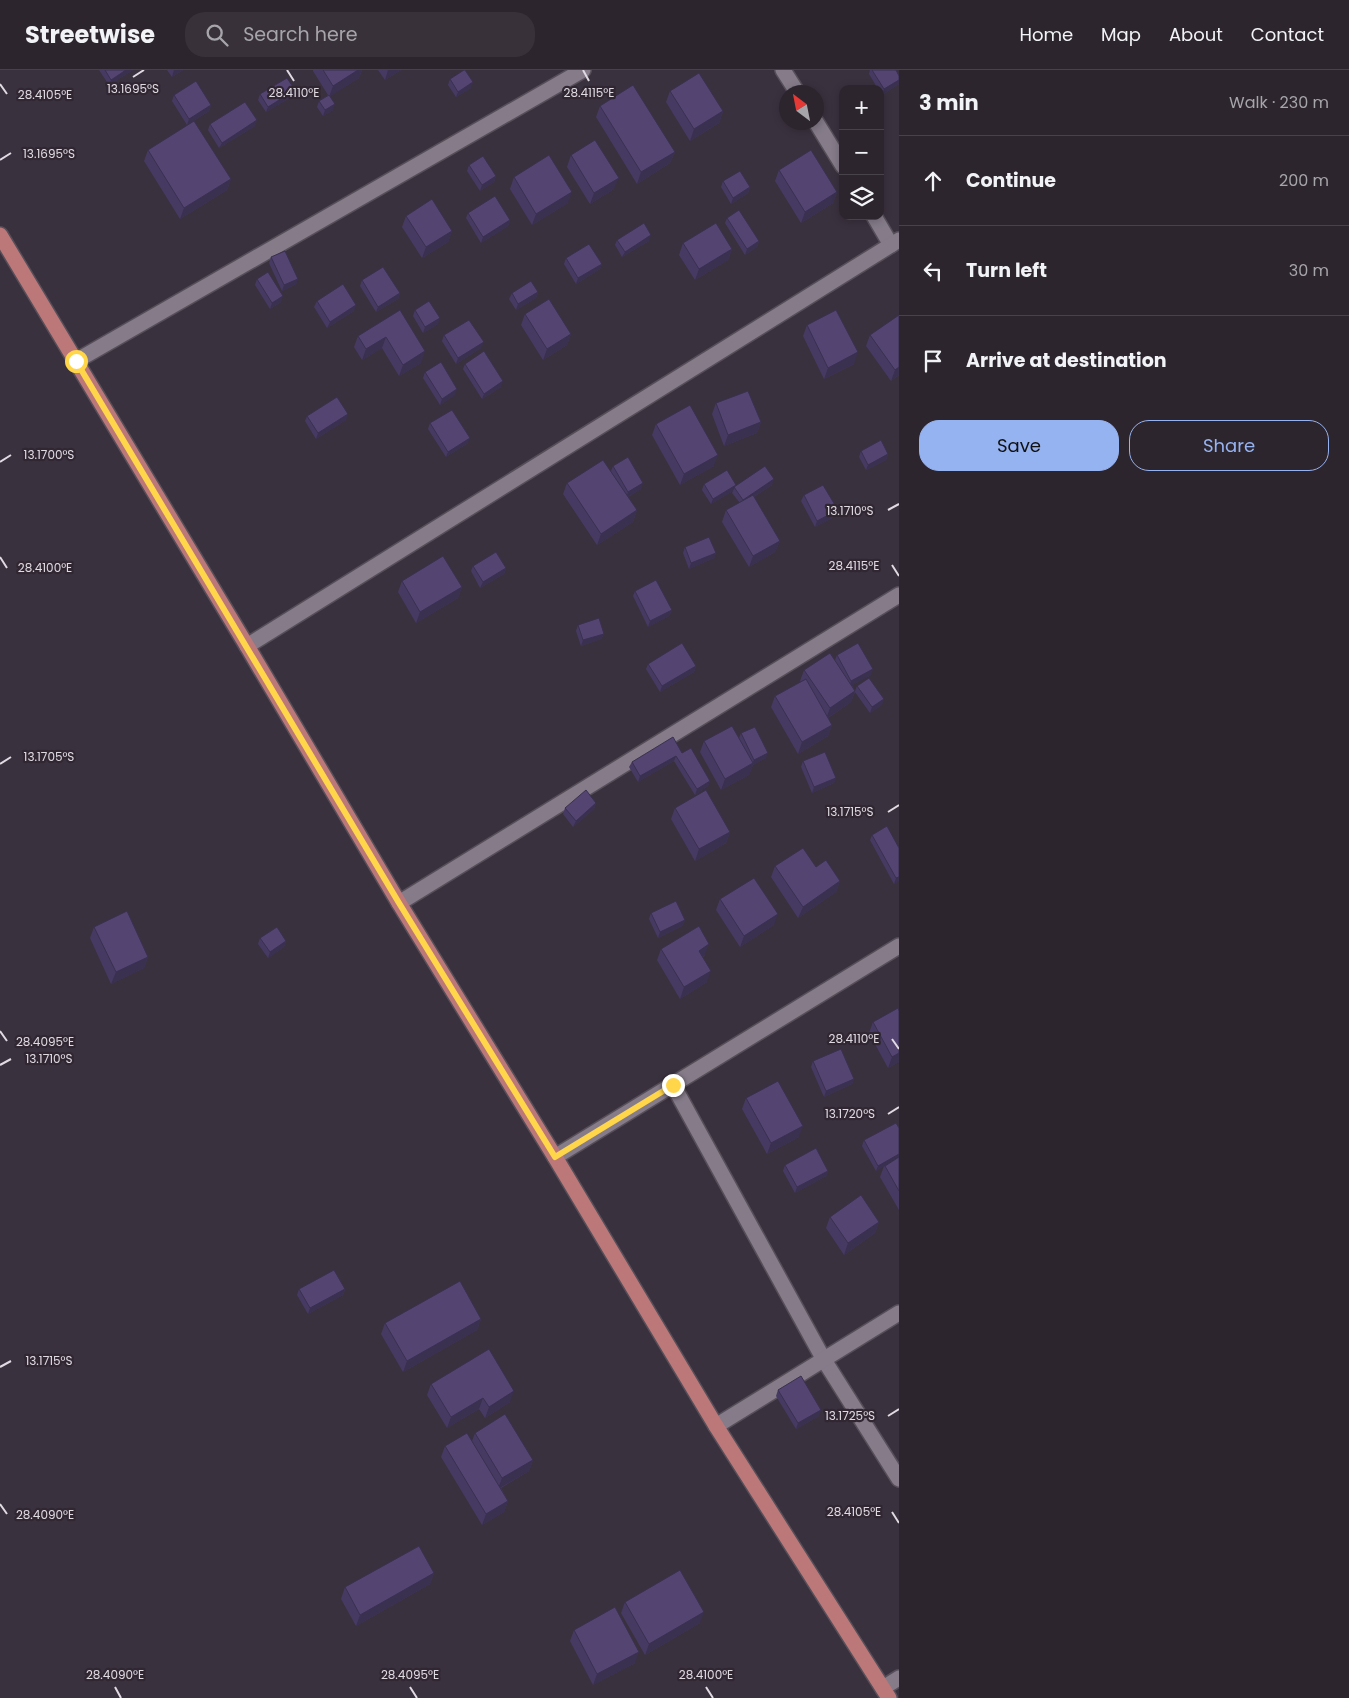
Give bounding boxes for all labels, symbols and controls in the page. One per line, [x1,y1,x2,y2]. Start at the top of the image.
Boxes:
search box [185,12,535,57]
text: Streetwise [25,18,155,51]
icon: search [203,21,231,49]
text: Search here [243,21,358,48]
text: Home [1019,22,1073,47]
text: Map [1101,22,1141,47]
text: About [1169,22,1223,47]
text: Contact [1251,22,1324,47]
text: 13.1695°S [107,80,159,97]
text: 28.4110°E [269,84,319,101]
text: 28.4115°E [564,84,614,101]
north arrow [779,85,824,130]
map controls [839,85,884,220]
button: + [839,85,884,130]
text: 28.4105°E [18,86,72,103]
text: 3 min [919,88,979,117]
text: Walk · 230 m [1229,91,1329,114]
button: − [839,130,884,175]
text: 13.1695°S [23,145,75,162]
icon: ahead [919,167,947,195]
text: Continue [966,167,1056,194]
text: 200 m [1279,169,1329,192]
button: layers [839,175,884,220]
icon: left [919,257,947,285]
text: Turn left [966,257,1047,284]
text: 30 m [1289,259,1329,282]
icon: arrive [919,347,947,375]
text: Arrive at destination [966,347,1167,374]
route start [65,350,88,373]
button: Save [919,420,1119,471]
button: Share [1129,420,1329,471]
text: 13.1700°S [24,446,74,463]
text: 13.1710°S [826,502,874,519]
text: 28.4115°E [829,557,879,574]
text: 28.4100°E [18,559,72,576]
text: 13.1705°S [24,748,74,765]
text: 13.1715°S [826,803,874,820]
text: 28.4110°E [829,1030,879,1047]
text: 28.4095°E [16,1033,74,1050]
text: 13.1710°S [25,1050,73,1067]
route end [662,1074,685,1097]
text: 13.1720°S [825,1105,875,1122]
text: 13.1715°S [25,1352,73,1369]
text: 13.1725°S [825,1407,875,1424]
text: 28.4105°E [827,1503,881,1520]
text: 28.4090°E [16,1506,74,1523]
text: 28.4090°E [86,1666,144,1683]
text: 28.4095°E [381,1666,439,1683]
text: 28.4100°E [679,1666,733,1683]

